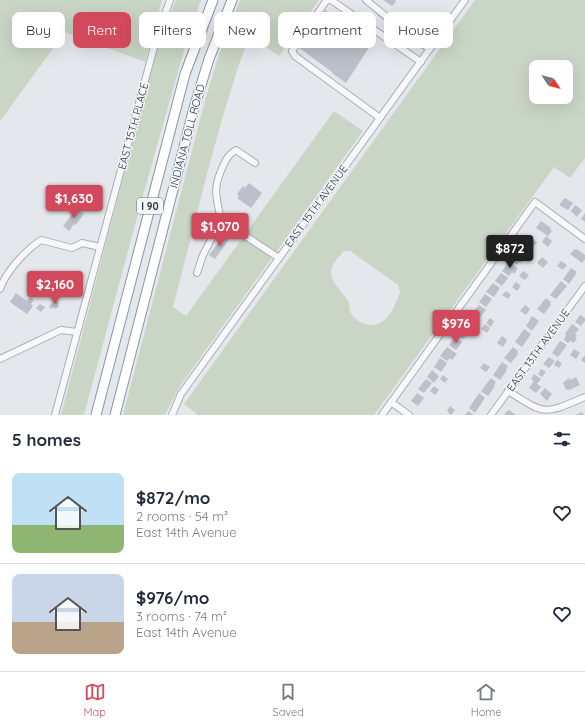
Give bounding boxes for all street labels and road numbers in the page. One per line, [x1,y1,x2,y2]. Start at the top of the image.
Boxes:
street label: EAST 15TH PLACE [115,81,151,171]
street label: INDIANA TOLL ROAD [166,82,208,189]
street label: EAST 15TH AVENUE [281,162,351,250]
road number: I 90 [137,198,163,214]
street label: EAST 13TH AVENUE [503,306,573,394]

